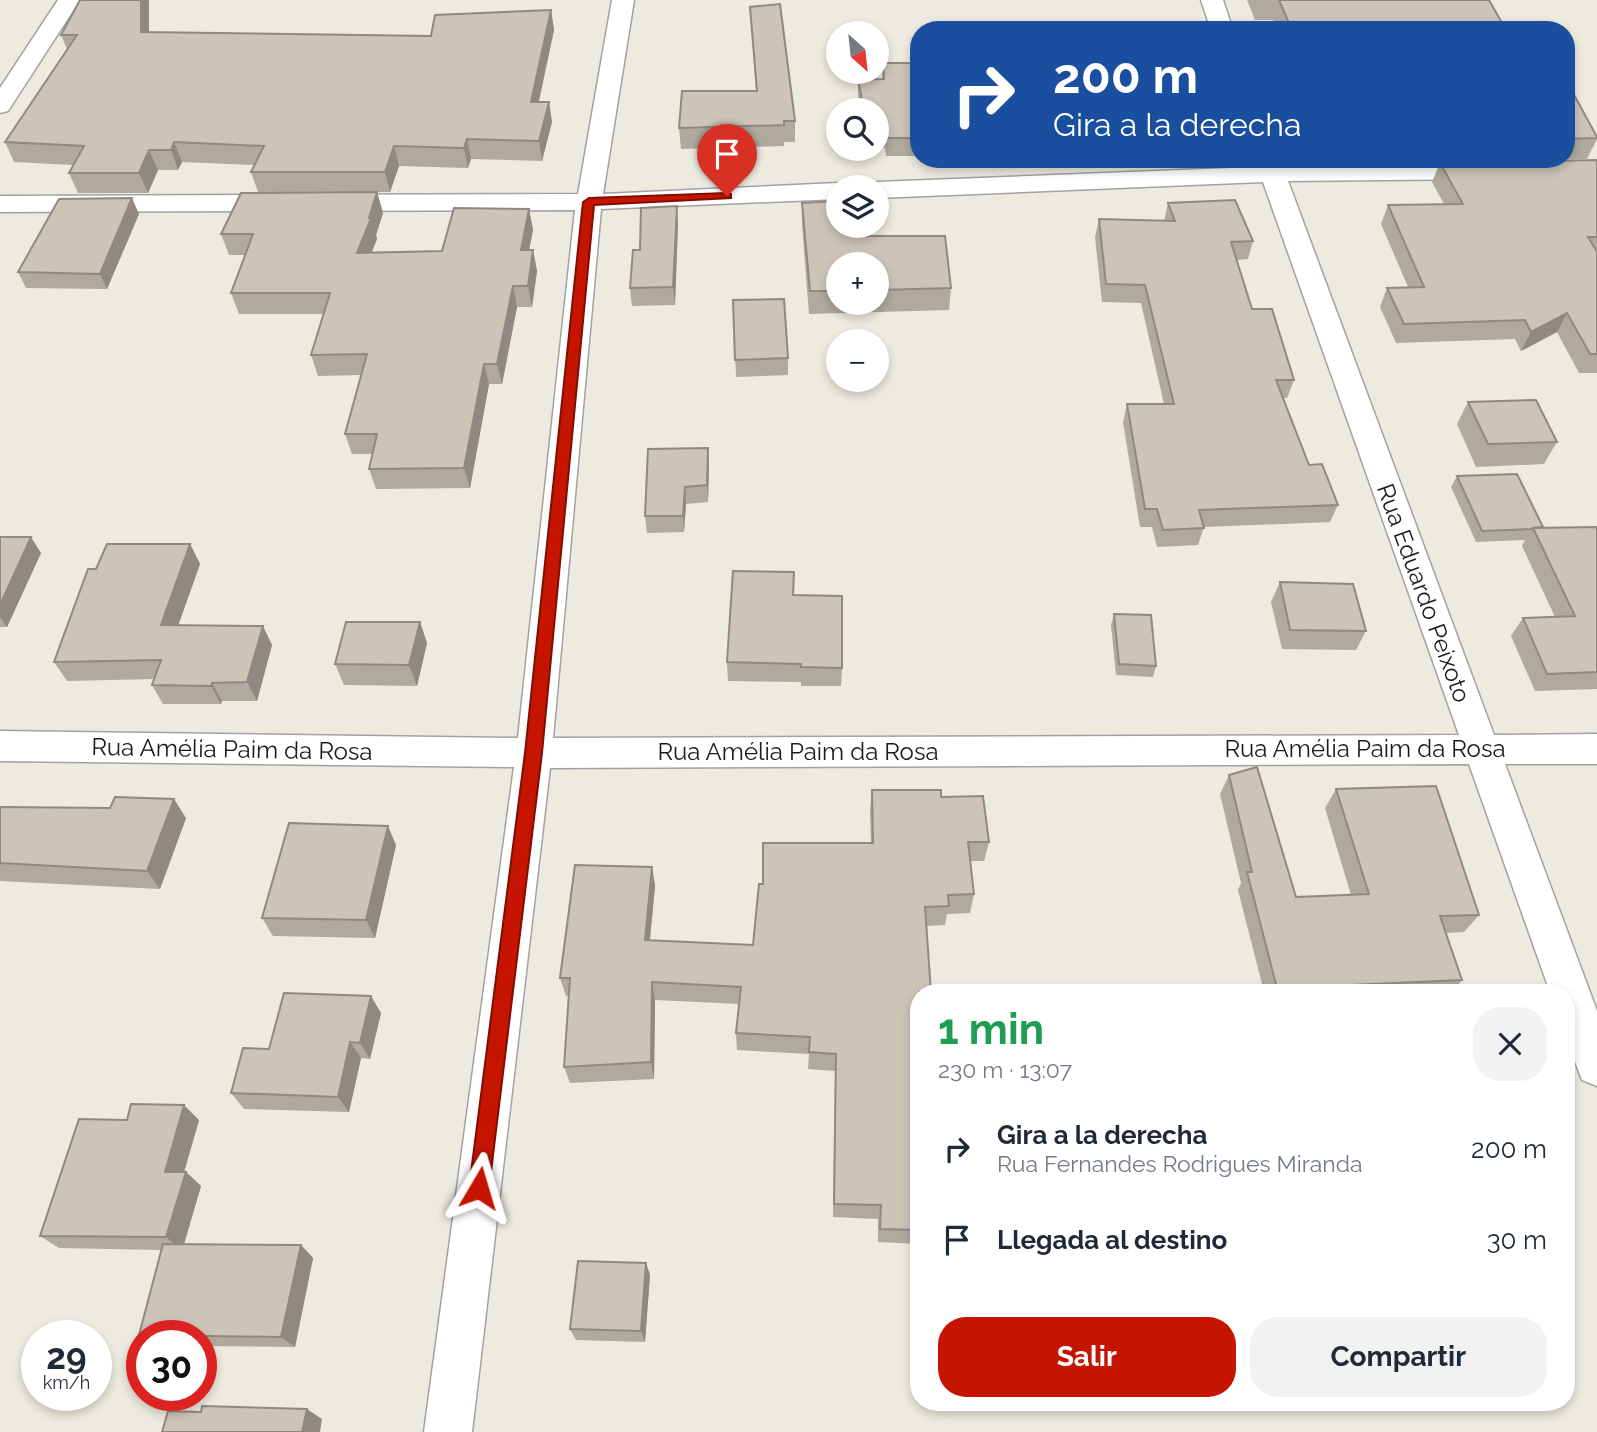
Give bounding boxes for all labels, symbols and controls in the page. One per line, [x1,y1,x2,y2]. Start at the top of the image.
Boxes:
north arrow [826,21,889,84]
map controls [826,21,889,392]
text: 200 m [1053,47,1198,104]
icon: right [938,49,1029,140]
button: search [826,98,889,161]
text: Gira a la derecha [1053,106,1301,143]
pin [697,124,757,196]
icon: arrive [708,135,746,173]
button: layers [826,175,889,238]
button: + [826,252,889,315]
button: − [826,329,889,392]
street label: Rua Eduardo Peixoto [1371,480,1477,706]
street label: Rua Amélia Paim da Rosa [91,732,373,766]
street label: Rua Amélia Paim da Rosa [1224,734,1506,763]
street label: Rua Amélia Paim da Rosa [657,737,939,766]
text: 1 min [938,1005,1044,1054]
button: close [1473,1007,1547,1081]
text: 230 m · 13:07 [938,1056,1072,1083]
text: Gira a la derecha [997,1120,1207,1150]
icon: right [938,1130,976,1168]
text: 200 m [1471,1134,1547,1164]
text: Rua Fernandes Rodrigues Miranda [997,1150,1362,1177]
position arrow [442,1151,516,1225]
icon: arrive [938,1221,976,1259]
text: Llegada al destino [997,1225,1227,1255]
text: 30 m [1487,1225,1547,1255]
button: Salir [938,1317,1236,1397]
button: Compartir [1250,1317,1547,1397]
speed limit sign: 30 [126,1320,217,1411]
text: 29 [46,1336,87,1377]
text: km/h [43,1372,90,1393]

